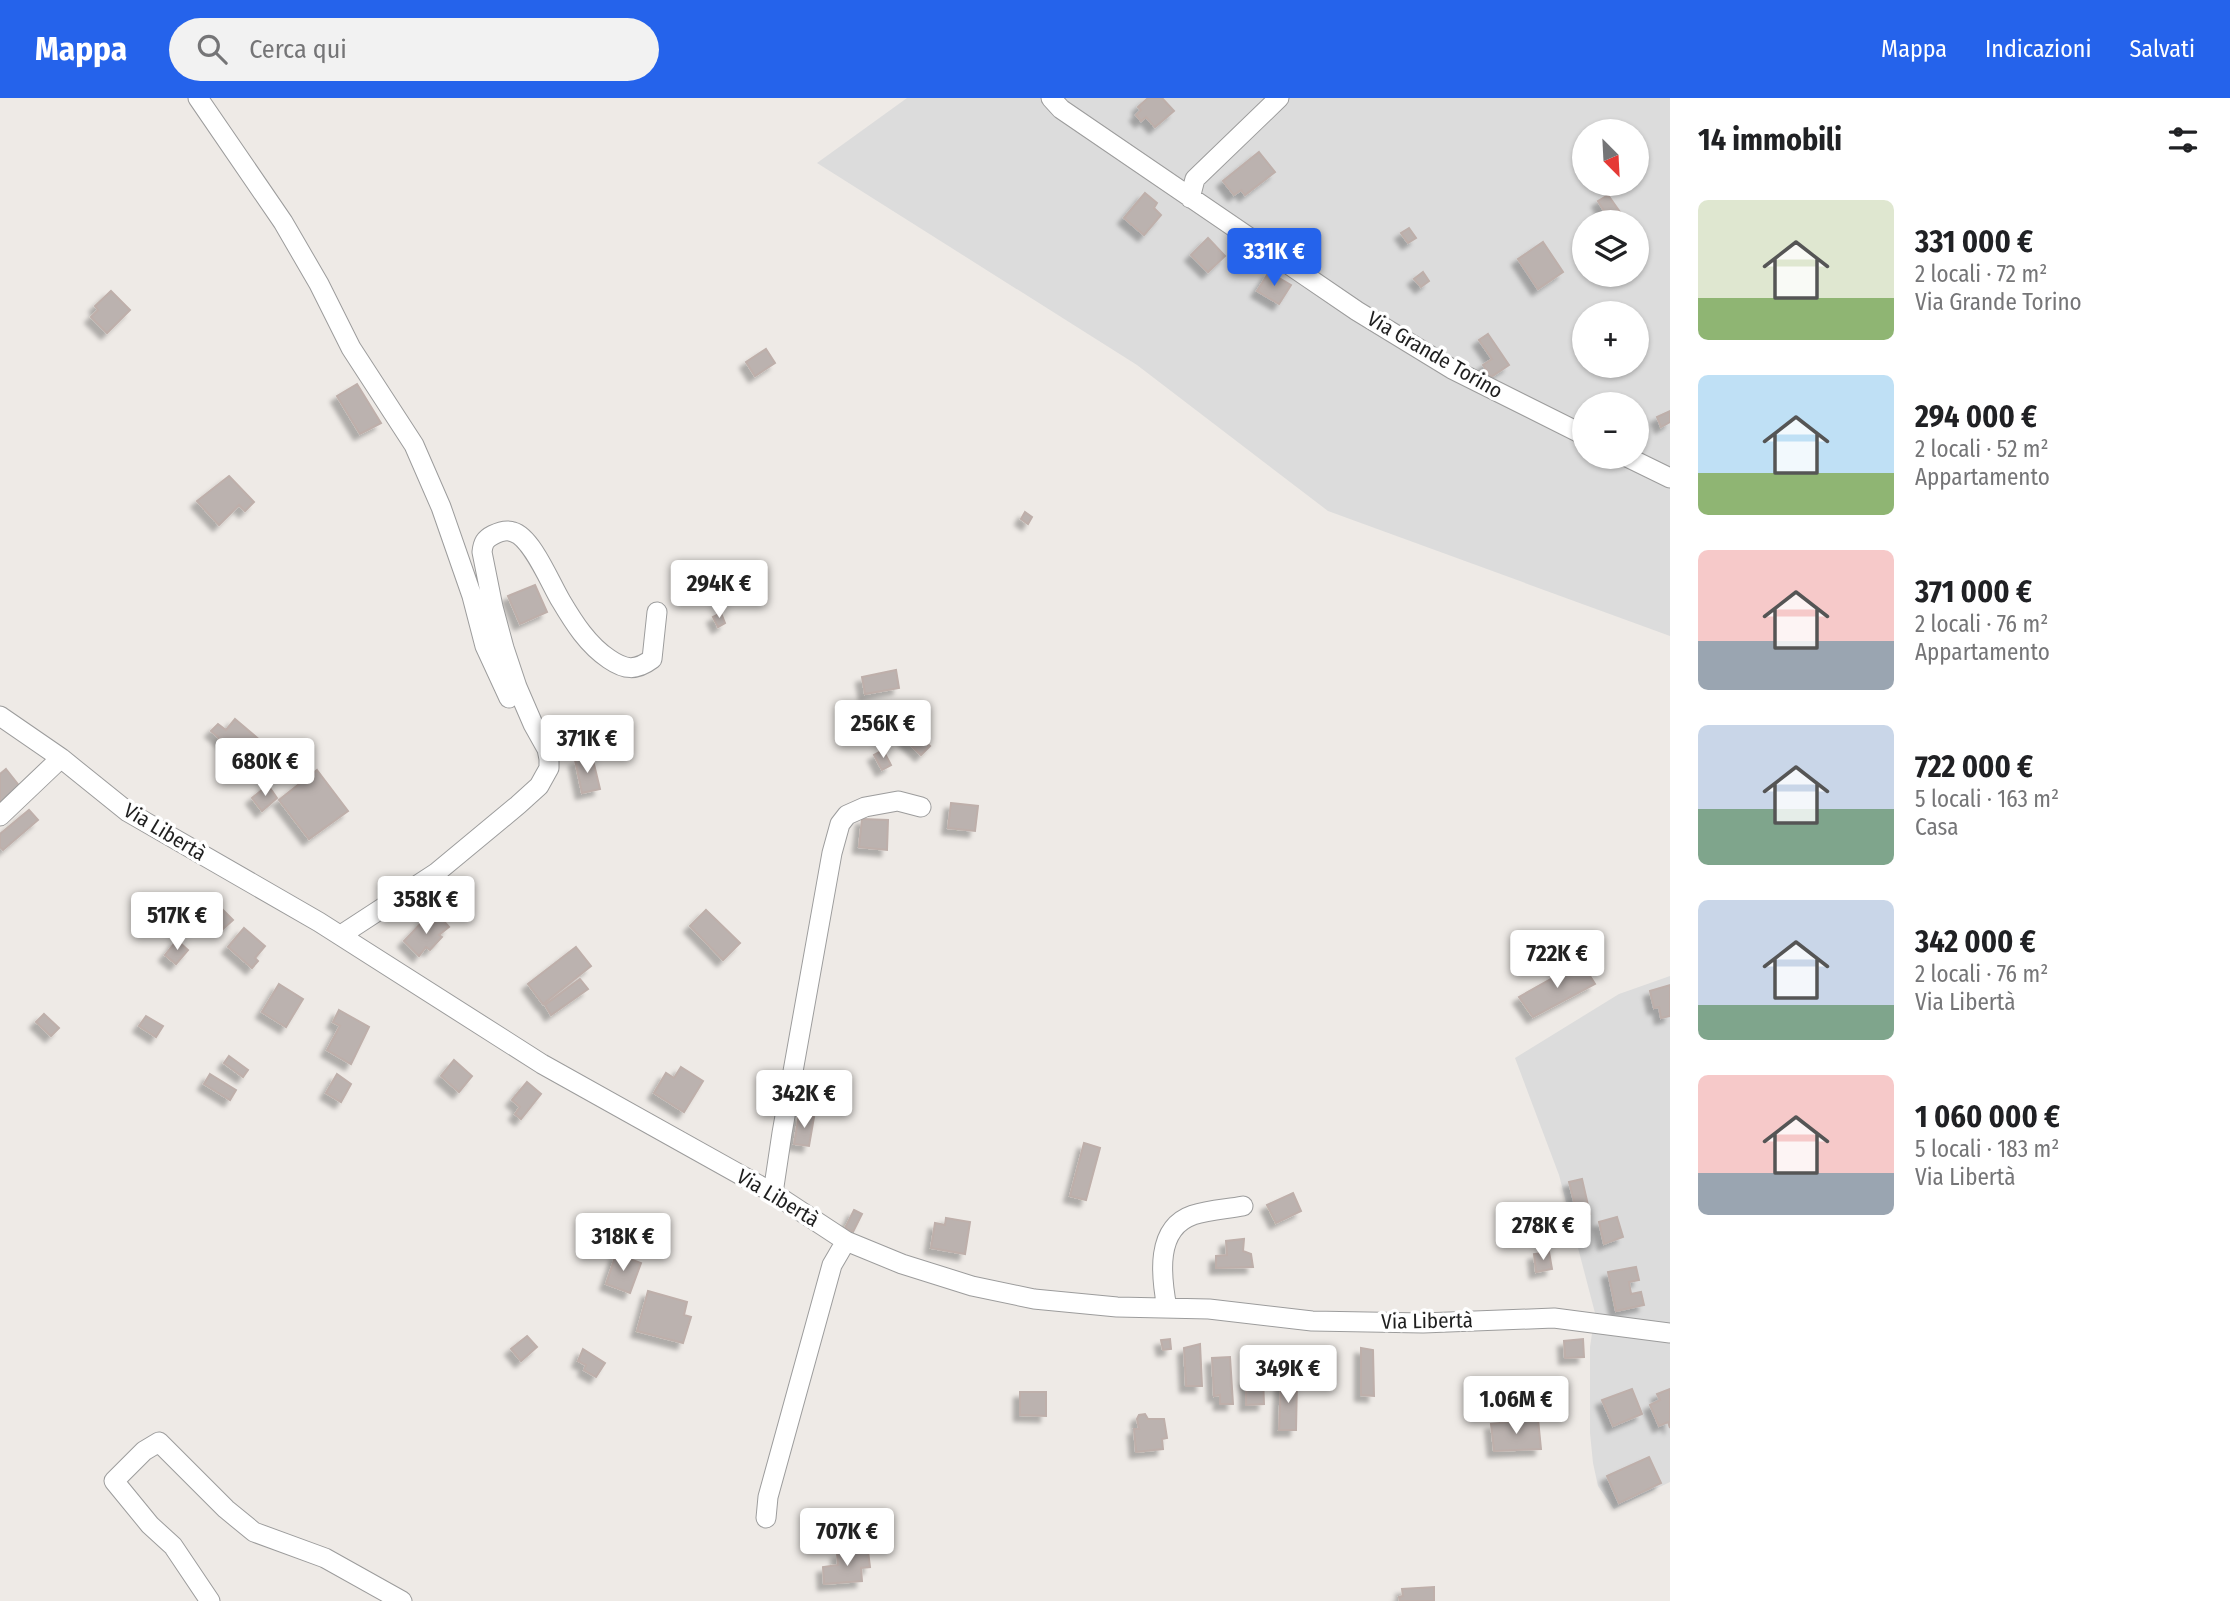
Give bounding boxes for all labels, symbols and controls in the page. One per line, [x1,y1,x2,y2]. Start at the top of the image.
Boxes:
search box [169,18,659,81]
text: Mappa [35,29,127,69]
icon: search [193,30,231,68]
text: Cerca qui [249,34,347,65]
text: Mappa [1881,35,1947,63]
text: Indicazioni [1985,35,2091,63]
text: Salvati [2129,35,2195,63]
north arrow [1572,119,1648,196]
map controls [1572,119,1649,469]
icon: filters [2164,121,2202,159]
text: 14 immobili [1698,122,1842,158]
button: layers [1572,210,1649,287]
text: 331 000 € [1915,224,2033,260]
pin: 331K € [1217,228,1331,288]
icon: home [1754,228,1838,312]
text: 331K € [1243,237,1305,265]
text: 2 locali · 72 m² [1915,260,2047,288]
text: Via Grande Torino [1915,288,2082,316]
button: + [1572,301,1649,378]
street label: Via Grande Torino [1363,306,1507,404]
button: − [1572,392,1649,469]
text: 294 000 € [1915,399,2037,435]
icon: home [1754,403,1838,487]
text: 2 locali · 52 m² [1915,435,2049,463]
text: Appartamento [1915,463,2050,491]
pin: 294K € [662,560,776,620]
text: 294K € [687,569,751,597]
text: 371 000 € [1915,574,2032,610]
icon: home [1754,578,1838,662]
text: 2 locali · 76 m² [1915,610,2048,638]
text: Appartamento [1915,638,2050,666]
pin: 256K € [826,700,940,760]
text: 256K € [851,709,915,737]
pin: 371K € [530,716,644,775]
text: 371K € [557,724,617,752]
pin: 680K € [208,738,322,798]
text: 680K € [231,747,299,775]
text: 722 000 € [1915,749,2033,785]
icon: home [1754,753,1838,837]
text: 5 locali · 163 m² [1915,785,2059,813]
street label: Via Libertà [119,797,211,867]
text: Casa [1915,813,1959,841]
pin: 358K € [369,876,483,936]
text: 358K € [394,885,458,913]
pin: 517K € [120,892,234,952]
text: 517K € [147,901,207,929]
text: 342 000 € [1915,924,2036,960]
icon: home [1754,928,1838,1012]
pin: 722K € [1500,930,1614,990]
text: 722K € [1526,939,1588,967]
text: 2 locali · 76 m² [1915,960,2048,988]
text: Via Libertà [1915,988,2015,1016]
pin: 342K € [747,1070,861,1130]
text: 342K € [772,1079,836,1107]
text: 1 060 000 € [1915,1099,2060,1135]
icon: home [1754,1103,1838,1187]
text: 5 locali · 183 m² [1915,1135,2059,1163]
street label: Via Libertà [732,1163,824,1233]
text: Via Libertà [1915,1163,2015,1191]
pin: 278K € [1486,1202,1600,1262]
text: 278K € [1512,1211,1574,1239]
pin: 318K € [566,1214,680,1273]
text: 318K € [592,1222,654,1250]
street label: Via Libertà [1381,1307,1473,1335]
pin: 349K € [1231,1346,1345,1405]
text: 349K € [1256,1354,1320,1382]
pin: 1.06M € [1451,1376,1581,1436]
text: 1.06M € [1480,1385,1552,1413]
pin: 707K € [790,1508,904,1568]
text: 707K € [816,1517,878,1545]

